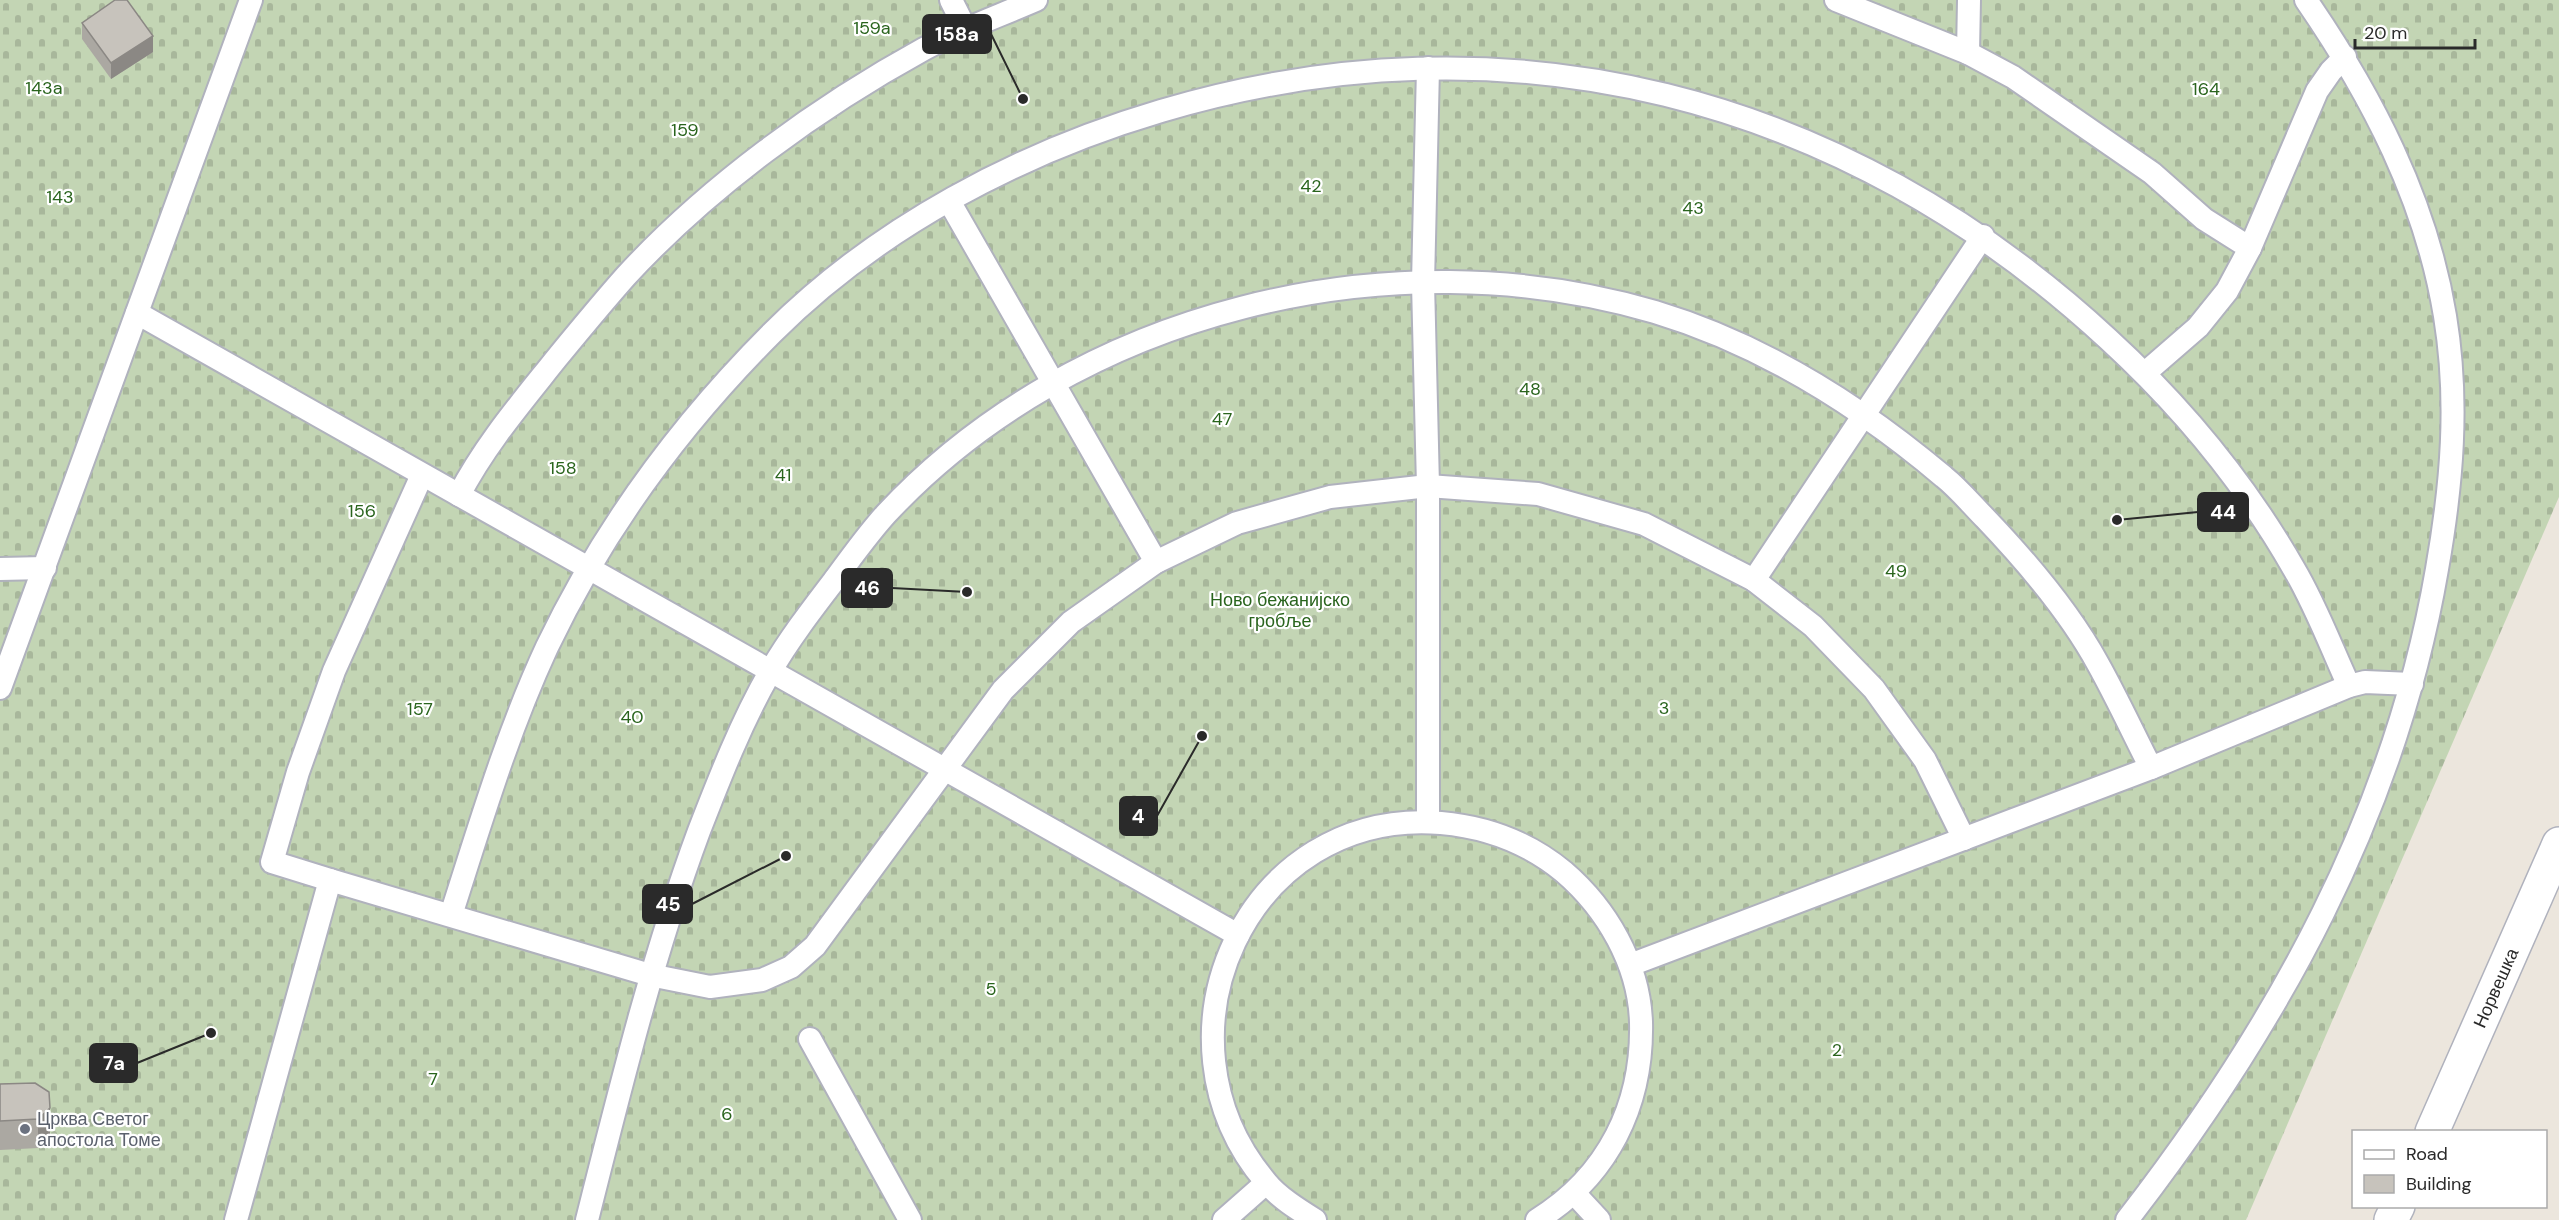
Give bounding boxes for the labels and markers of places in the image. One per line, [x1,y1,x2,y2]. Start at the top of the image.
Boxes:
callout: 158a [923,15,991,53]
callout: 44 [2198,493,2248,531]
callout: 46 [842,569,892,607]
callout: 4 [1120,797,1157,835]
callout: 45 [643,885,692,923]
callout: 7a [90,1044,137,1082]
place label: Црква Светог апостола Томе [37,1107,161,1152]
marker: Црква Светог апостола Томе [18,1122,32,1136]

